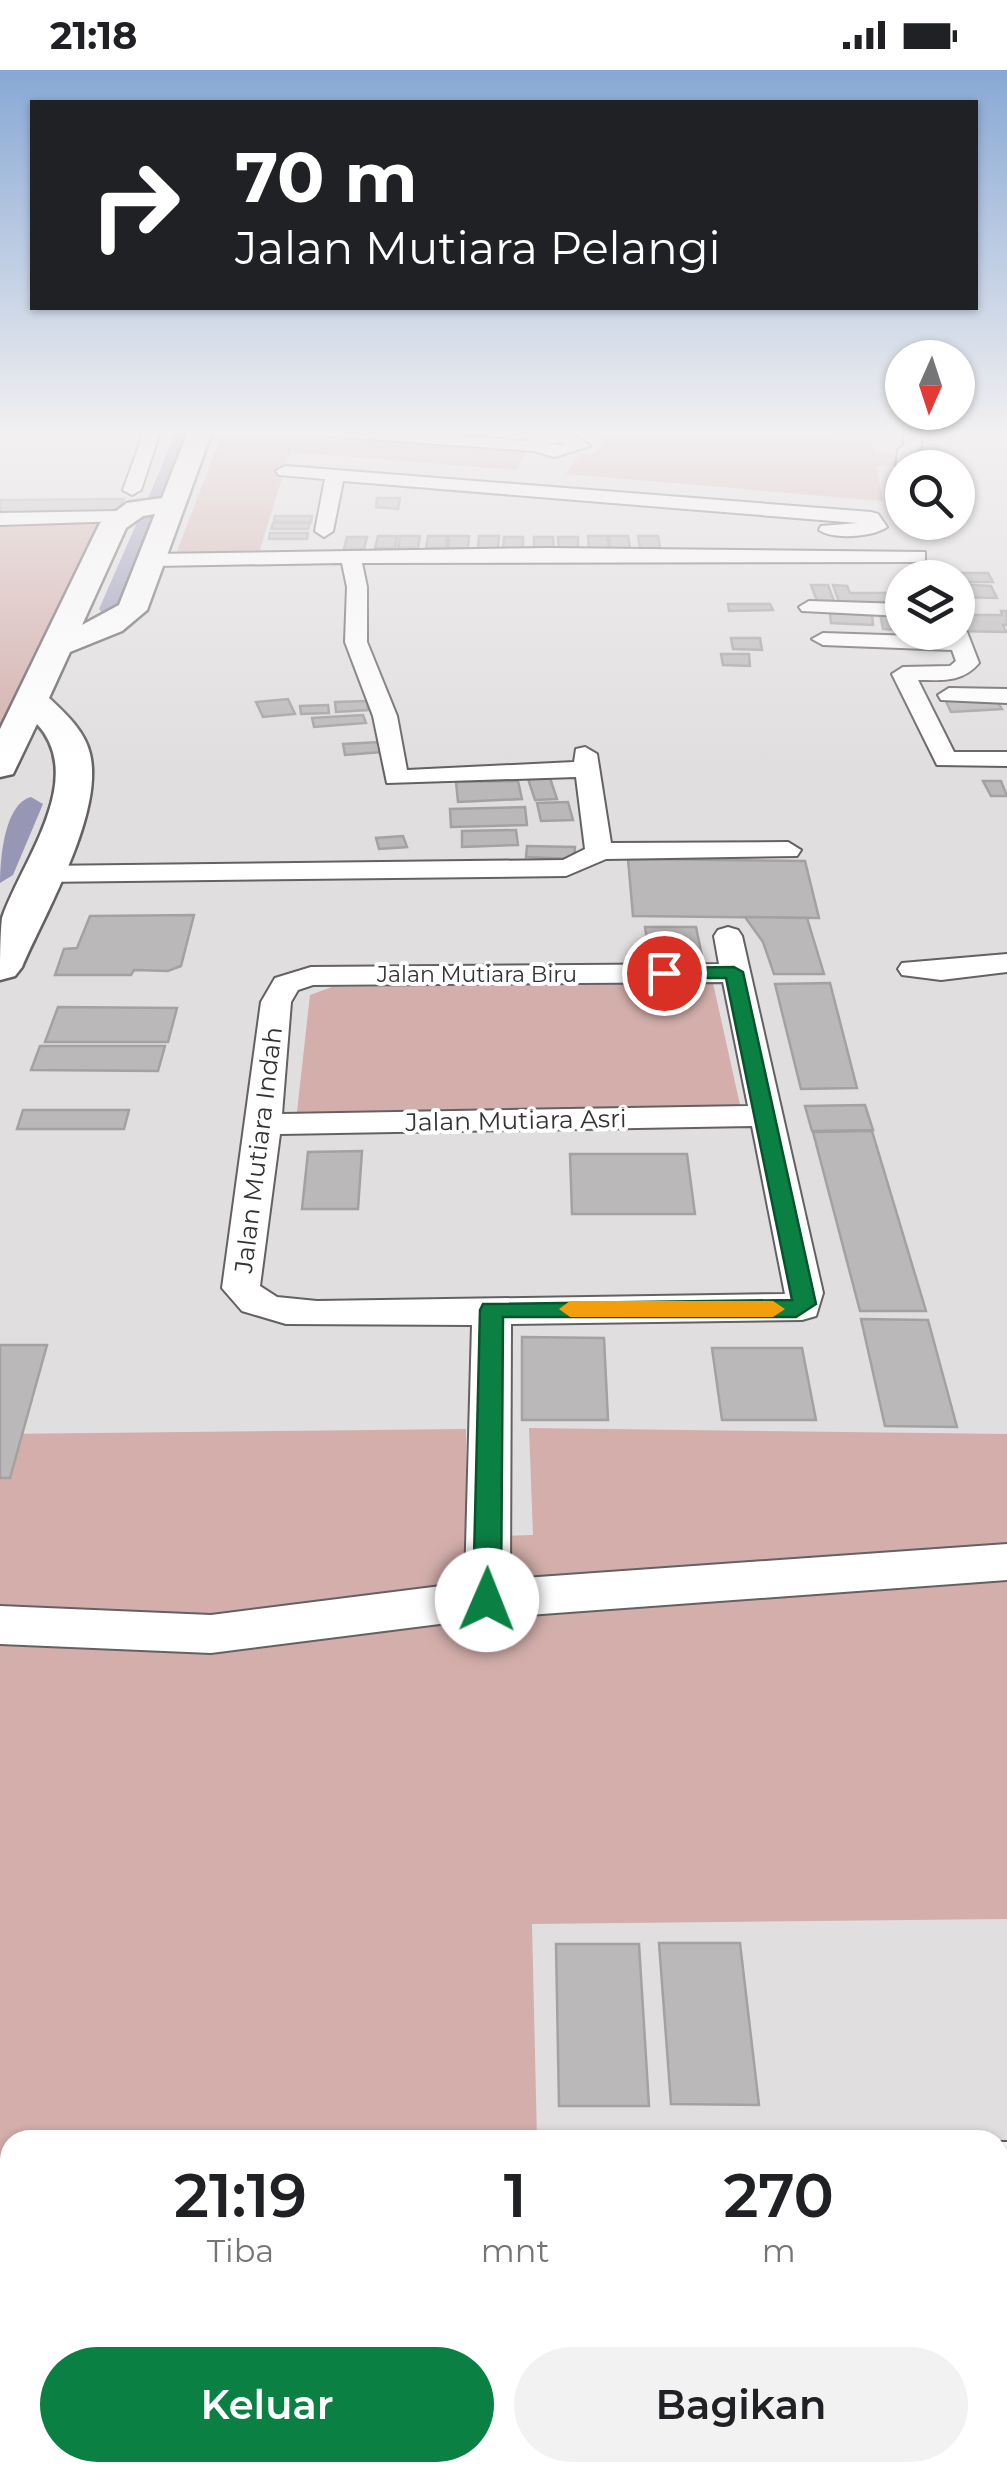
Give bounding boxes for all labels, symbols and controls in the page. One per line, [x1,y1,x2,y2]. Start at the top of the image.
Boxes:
text: 21:18 [50,12,137,59]
text: 70 m [235,134,418,220]
icon: right [70,140,200,270]
text: Jalan Mutiara Pelangi [235,220,721,275]
north arrow [885,340,975,430]
map controls [885,340,975,650]
button: search [885,450,975,540]
button: layers [885,560,975,650]
pin [622,931,707,1016]
icon: arrive [637,946,692,1001]
street label: Jalan Mutiara Biru [376,961,577,988]
street label: Jalan Mutiara Indah [228,1025,288,1276]
street label: Jalan Mutiara Asri [404,1103,627,1137]
position arrow [435,1548,539,1652]
text: 21:19 [174,2159,307,2232]
text: 1 [504,2159,527,2232]
text: 270 [723,2159,834,2232]
text: Tiba [207,2231,274,2270]
text: mnt [481,2231,549,2270]
text: m [762,2231,796,2270]
button: Keluar [40,2347,494,2462]
button: Bagikan [514,2347,968,2462]

